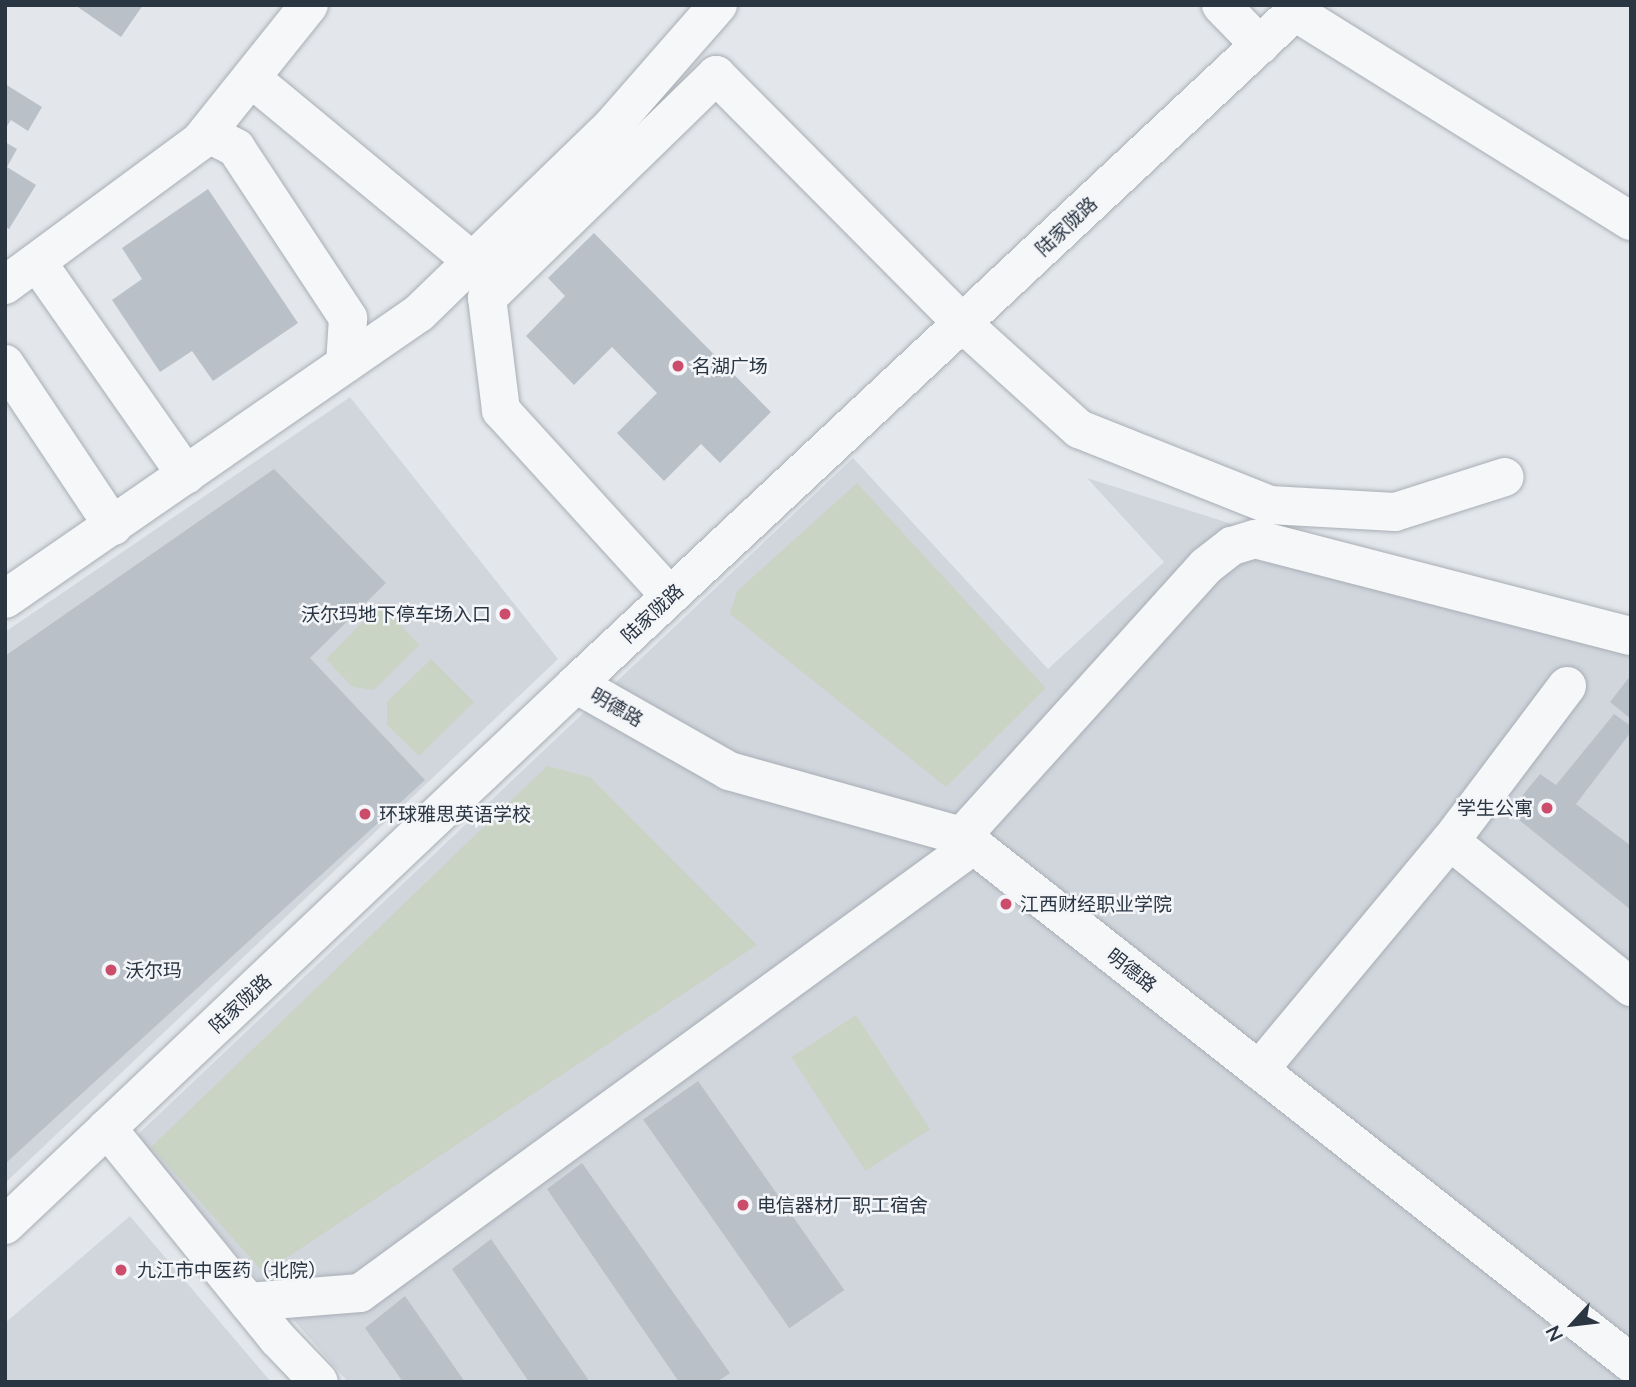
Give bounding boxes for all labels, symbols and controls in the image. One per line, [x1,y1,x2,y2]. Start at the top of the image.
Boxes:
street label: 陆家陇路 [1030,192,1102,260]
place label: 名湖广场 [692,355,768,377]
marker: 名湖广场 [670,358,686,374]
street label: 陆家陇路 [616,579,688,647]
place label: 沃尔玛地下停车场入口 [301,603,491,625]
marker: 沃尔玛地下停车场入口 [497,606,513,622]
street label: 明德路 [587,683,647,731]
place label: 学生公寓 [1457,797,1533,819]
marker: 学生公寓 [1539,800,1555,816]
place label: 环球雅思英语学校 [379,803,531,825]
marker: 环球雅思英语学校 [357,806,373,822]
place label: 江西财经职业学院 [1020,893,1172,915]
marker: 江西财经职业学院 [998,896,1014,912]
street label: 明德路 [1103,943,1161,997]
place label: 沃尔玛 [125,959,182,981]
marker: 沃尔玛 [103,962,119,978]
street label: 陆家陇路 [204,969,276,1037]
place label: 电信器材厂职工宿舍 [757,1194,928,1216]
marker: 电信器材厂职工宿舍 [735,1197,751,1213]
place label: 九江市中医药（北院） [137,1259,327,1281]
marker: 九江市中医药（北院） [111,1260,131,1280]
north arrow [1538,1289,1608,1359]
text: N [1540,1322,1567,1346]

